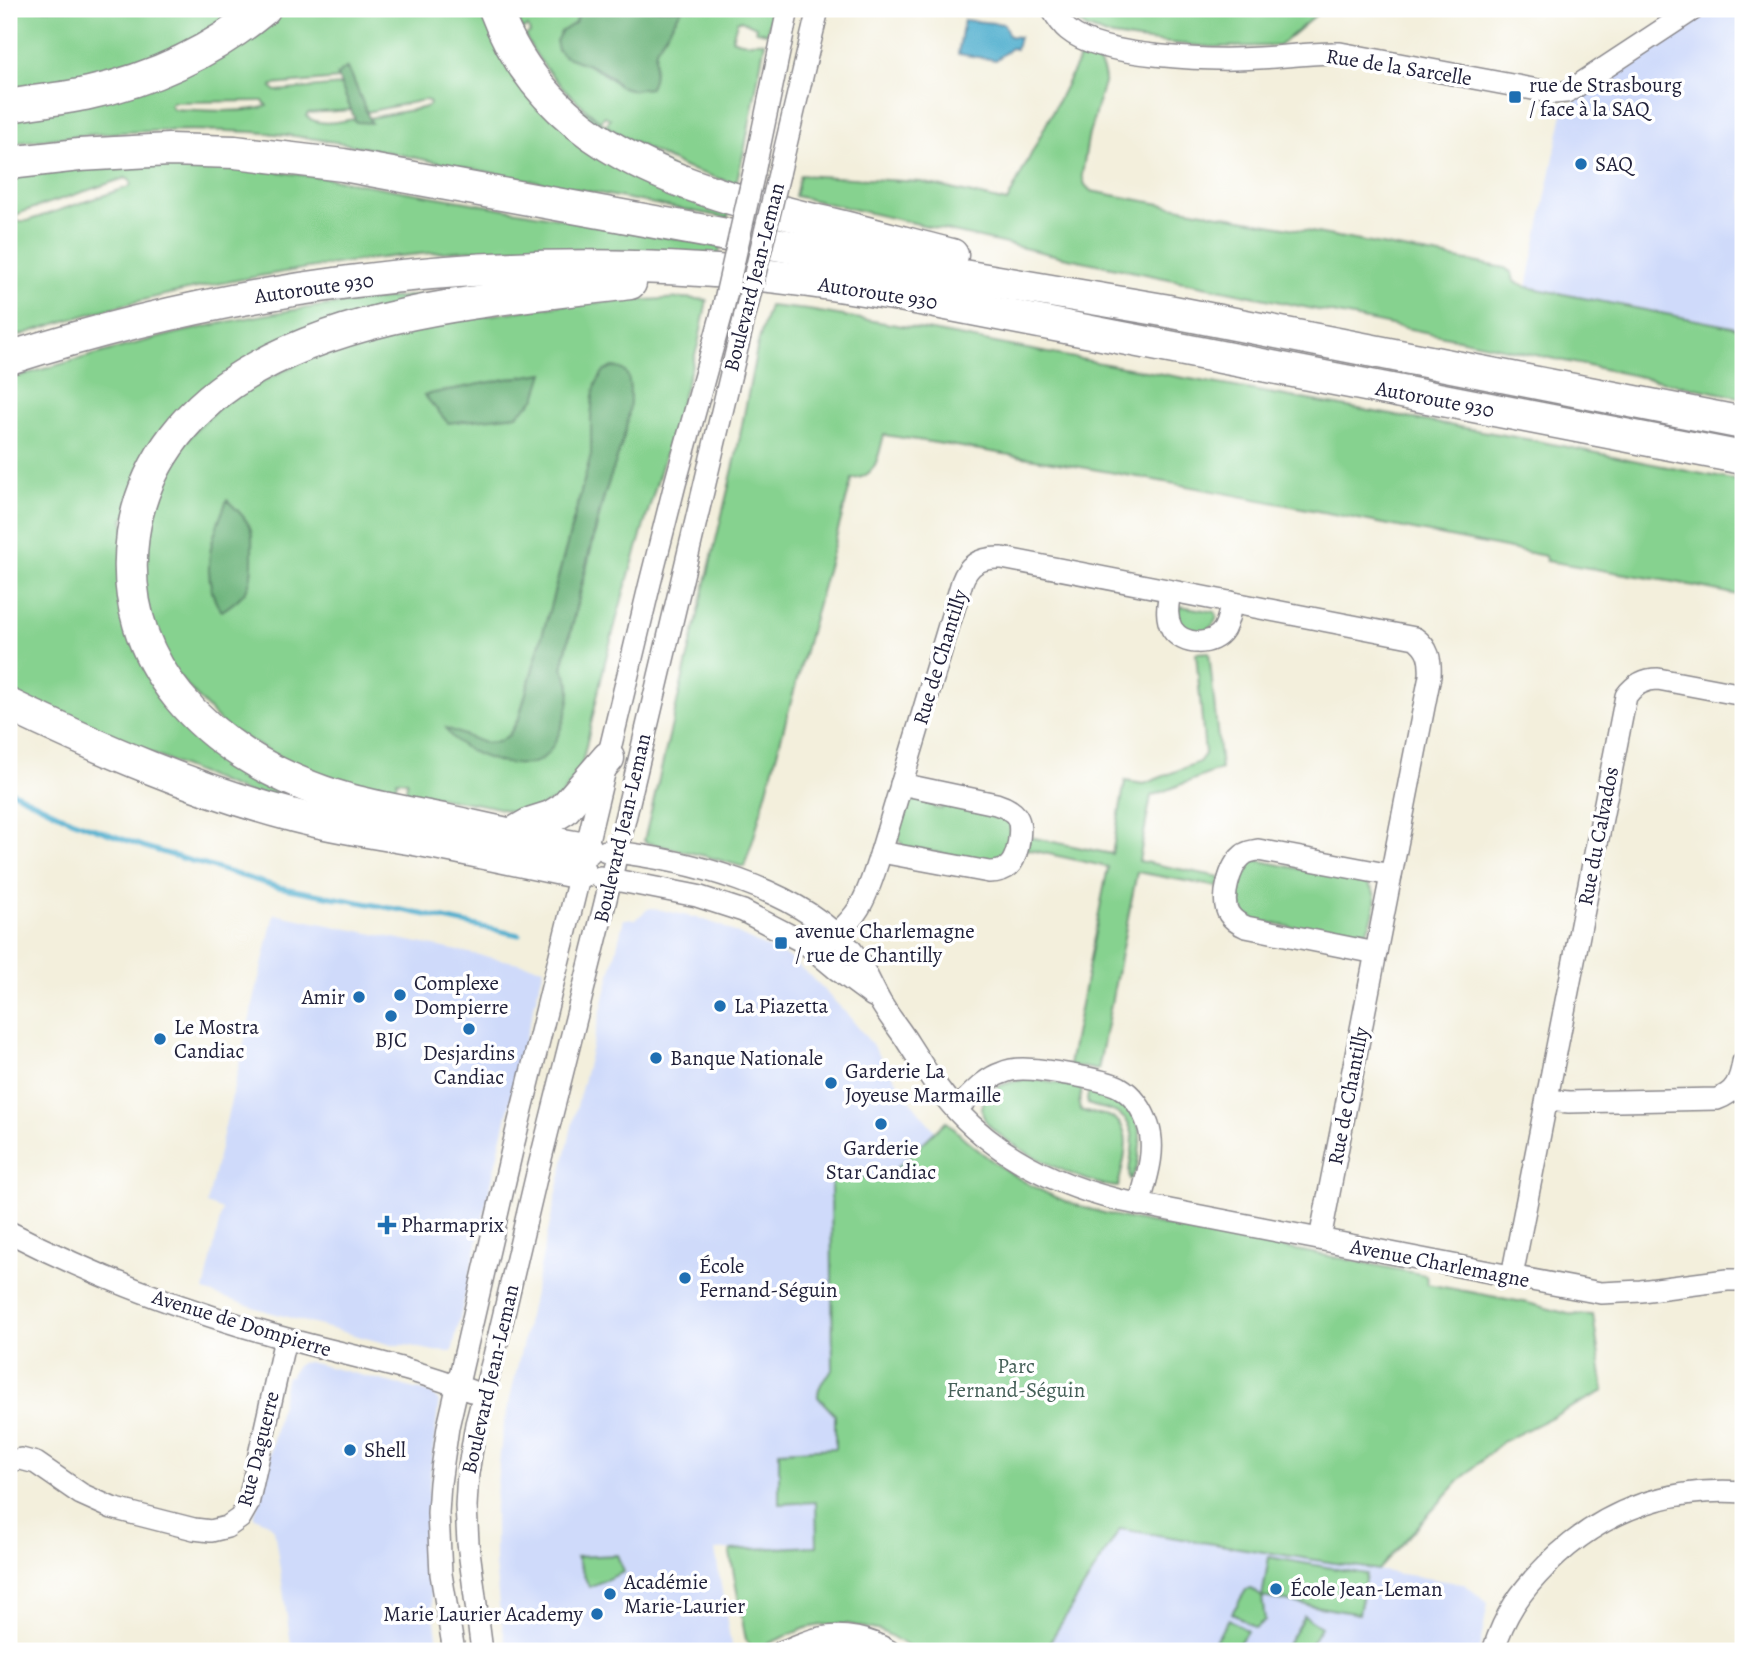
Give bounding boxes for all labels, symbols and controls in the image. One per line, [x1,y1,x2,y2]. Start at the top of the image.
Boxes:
street label: Rue de la Sarcelle [1324,42,1474,92]
place label: rue de Strasbourg / face à la SAQ [1529,71,1682,123]
marker: rue de Strasbourg / face à la SAQ [1507,89,1523,105]
place label: SAQ [1595,150,1635,178]
marker: SAQ [1573,156,1589,172]
street label: Boulevard Jean-Leman [717,180,791,374]
street label: Autoroute 930 [252,266,375,310]
street label: Autoroute 930 [815,270,940,316]
street label: Autoroute 930 [1372,374,1497,424]
street label: Rue de Chantilly [906,585,974,728]
street label: Boulevard Jean-Leman [587,731,657,925]
street label: Rue du Calvados [1571,764,1625,908]
place label: avenue Charlemagne / rue de Chantilly [795,917,975,969]
marker: avenue Charlemagne / rue de Chantilly [773,935,789,951]
place label: Complexe Dompierre [414,969,508,1021]
place label: Amir [301,983,345,1011]
marker: Complexe Dompierre [392,987,408,1003]
marker: Amir [351,989,367,1005]
place label: La Piazetta [734,992,829,1020]
marker: La Piazetta [712,998,728,1014]
marker: BJC [383,1008,399,1024]
place label: Le Mostra Candiac [174,1013,259,1065]
marker: Desjardins Candiac [461,1021,477,1037]
street label: Rue de Chantilly [1321,1024,1375,1167]
place label: BJC [375,1026,407,1054]
marker: Le Mostra Candiac [152,1031,168,1047]
place label: Desjardins Candiac [423,1039,515,1091]
place label: Banque Nationale [670,1044,823,1072]
marker: Banque Nationale [648,1050,664,1066]
place label: Garderie La Joyeuse Marmaille [845,1057,1001,1109]
marker: Garderie La Joyeuse Marmaille [823,1075,839,1091]
marker: Garderie Star Candiac [873,1116,889,1132]
place label: Garderie Star Candiac [826,1134,936,1186]
place label: Pharmaprix [401,1211,504,1239]
marker: Pharmaprix [379,1217,395,1233]
street label: Avenue Charlemagne [1347,1232,1532,1294]
place label: École Fernand-Séguin [699,1252,838,1304]
marker: École Fernand-Séguin [677,1270,693,1286]
street label: Avenue de Dompierre [148,1282,335,1364]
street label: Boulevard Jean-Leman [455,1282,525,1476]
park label: Parc Fernand-Séguin [947,1352,1085,1404]
street label: Rue Daguerre [230,1388,286,1510]
place label: Shell [364,1436,406,1464]
marker: Shell [342,1442,358,1458]
place label: Académie Marie-Laurier [623,1568,745,1620]
place label: École Jean-Leman [1290,1575,1443,1603]
marker: École Jean-Leman [1268,1581,1284,1597]
marker: Académie Marie-Laurier [602,1586,618,1602]
place label: Marie Laurier Academy [383,1600,584,1628]
marker: Marie Laurier Academy [589,1606,605,1622]

